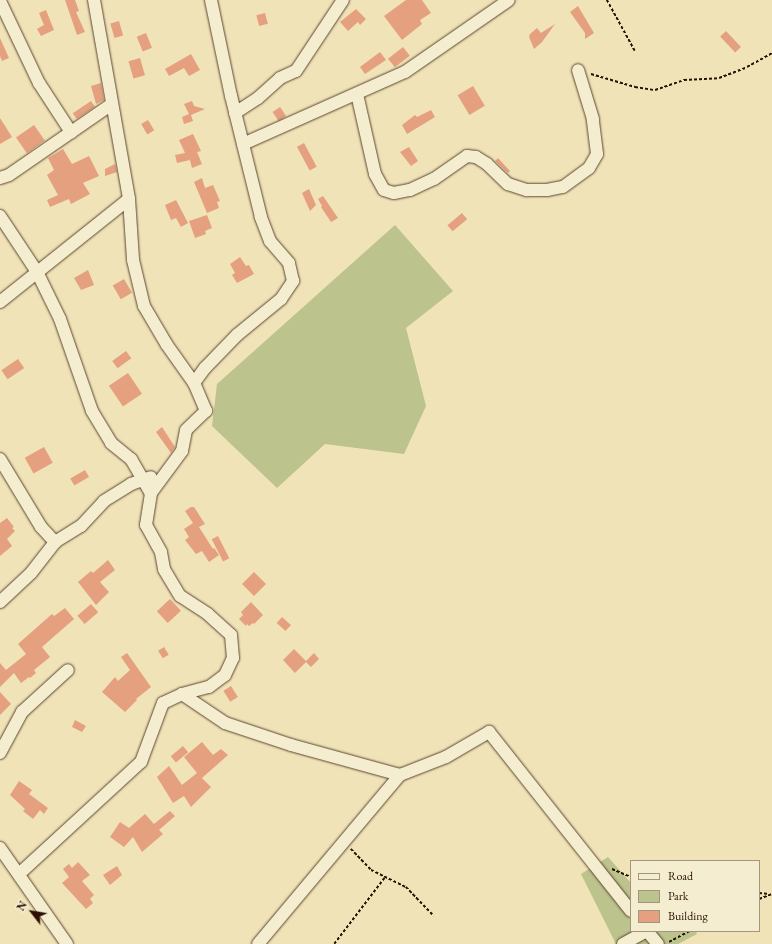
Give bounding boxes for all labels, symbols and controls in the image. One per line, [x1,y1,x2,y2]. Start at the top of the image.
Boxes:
legend [630,860,760,932]
text: Road [668,868,693,884]
text: Park [668,888,688,904]
north arrow [12,892,52,932]
text: N [13,898,30,913]
text: Building [668,908,708,924]

